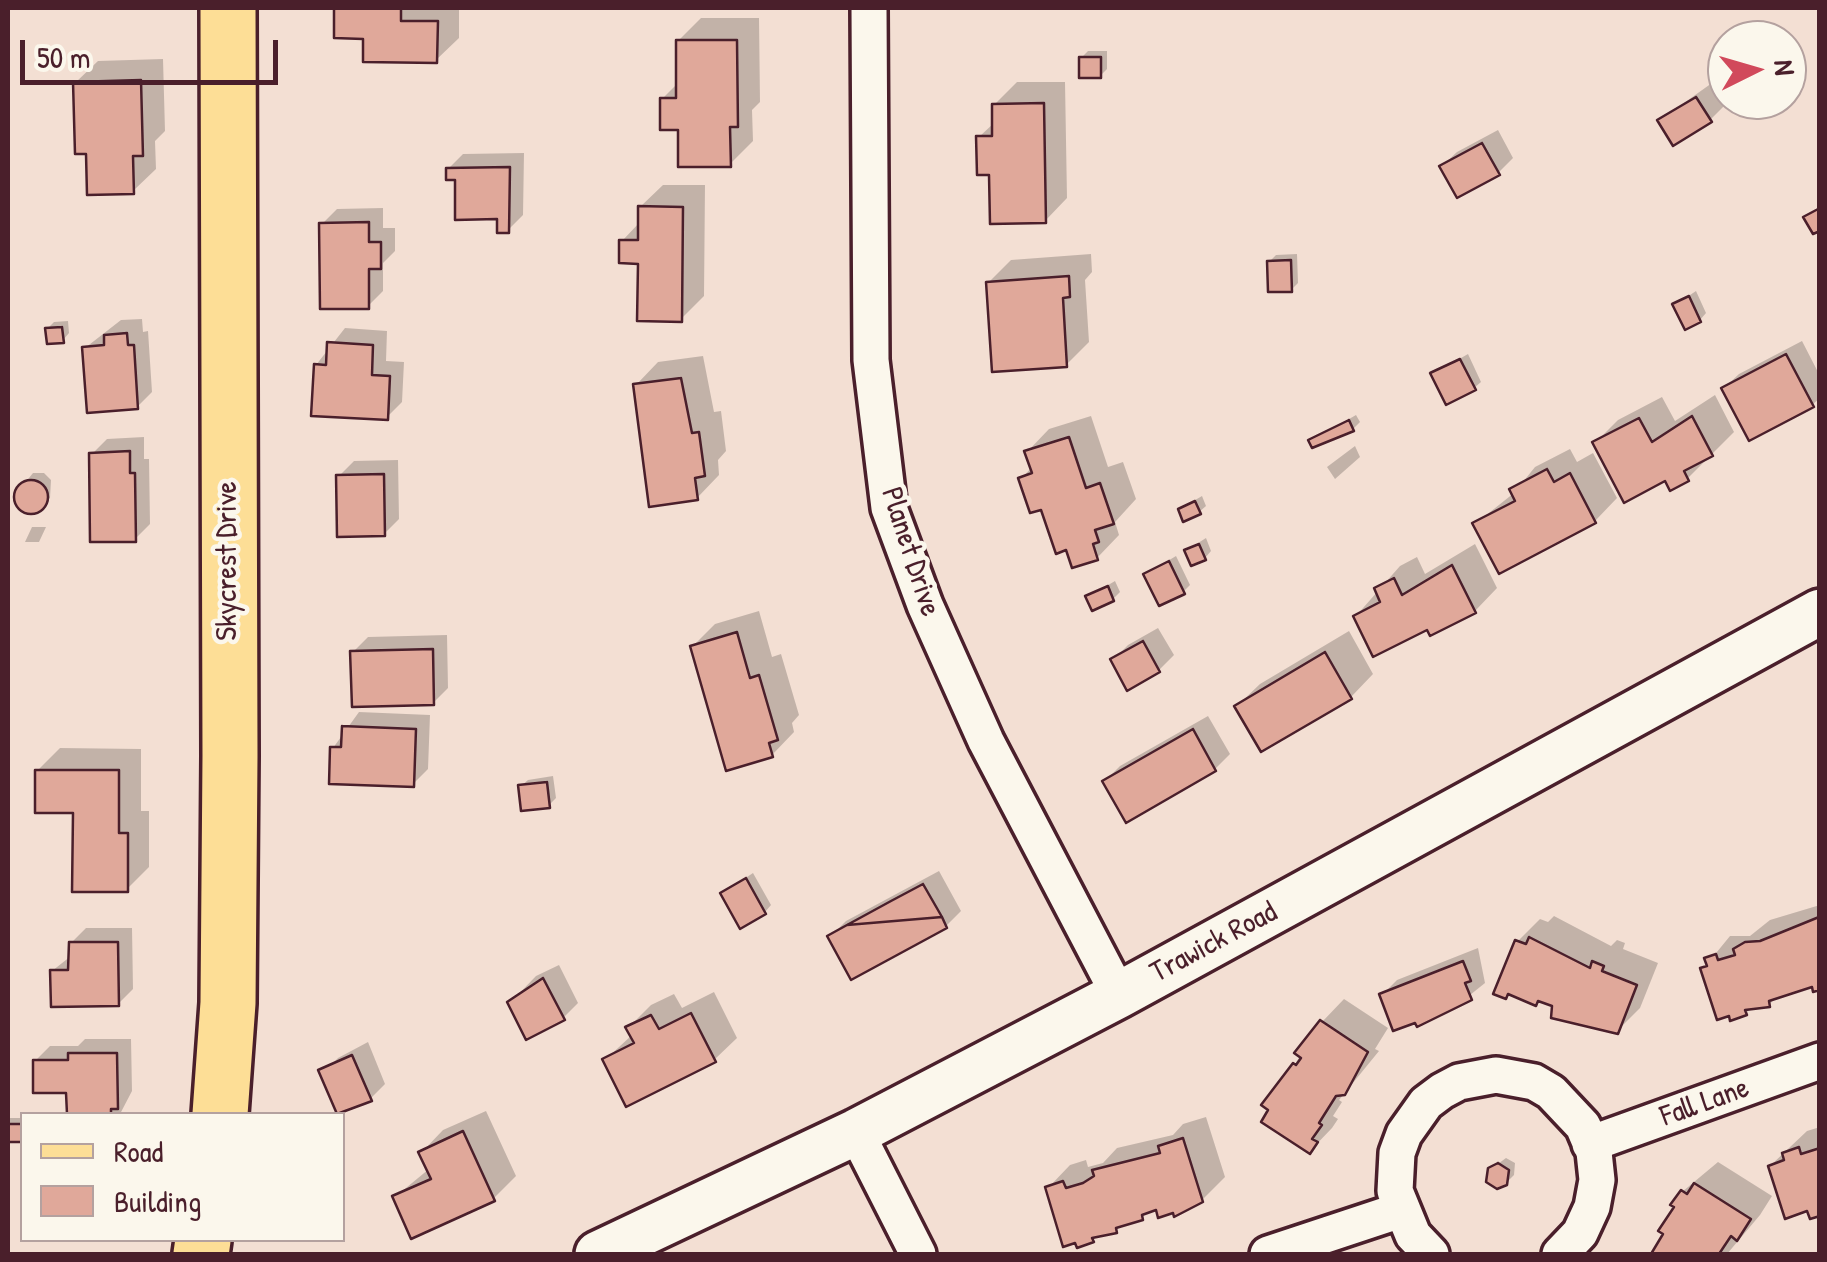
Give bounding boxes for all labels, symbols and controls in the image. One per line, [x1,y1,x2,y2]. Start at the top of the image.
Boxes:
scale bar [25,20,282,82]
north arrow [1707,20,1807,120]
text: 50 m [37,37,90,77]
text: N [1765,58,1804,77]
street label: Skycrest Drive [210,481,246,641]
street label: Planet Drive [872,483,948,621]
street label: Trawick Road [1145,895,1283,991]
street label: Fall Lane [1656,1070,1754,1136]
legend [20,1112,345,1242]
text: Road [114,1131,163,1171]
text: Building [114,1181,201,1221]

